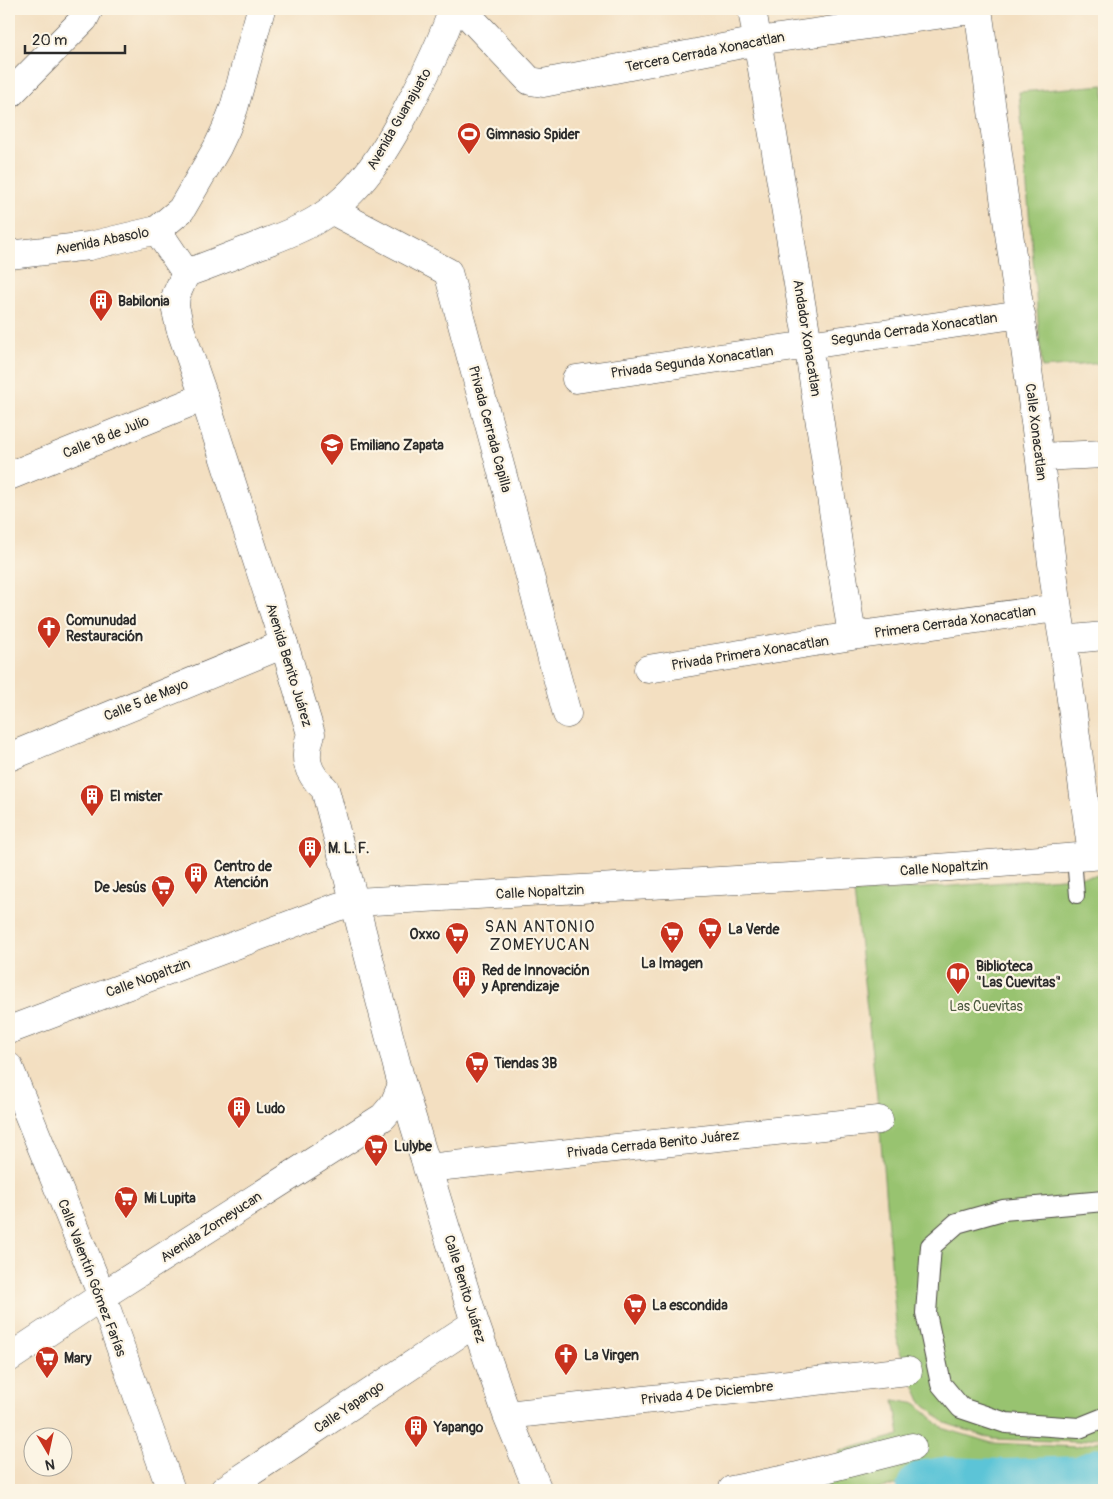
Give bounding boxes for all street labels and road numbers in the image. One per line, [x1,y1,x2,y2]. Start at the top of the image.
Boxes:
street label: Tercera Cerrada Xonacatlan [624,28,786,76]
street label: Avenida Guanajuato [363,65,435,173]
street label: Avenida Abasolo [54,223,151,258]
street label: Andador Xonacatlan [789,278,825,398]
street label: Segunda Cerrada Xonacatlan [830,309,998,349]
street label: Privada Segunda Xonacatlan [610,342,774,382]
street label: Privada Cerrada Capilla [465,364,515,494]
street label: Calle Xonacatlan [1022,382,1050,482]
street label: Calle 18 de Julio [60,412,152,462]
street label: Avenida Benito Juárez [262,601,316,729]
street label: Primera Cerrada Xonacatlan [873,602,1037,642]
street label: Privada Primera Xonacatlan [670,632,830,674]
street label: Calle 5 de Mayo [101,675,191,725]
street label: Calle Nopaltzin [899,856,989,880]
street label: Calle Nopaltzin [495,881,585,903]
street label: Calle Nopaltzin [103,955,193,1001]
street label: Privada Cerrada Benito Juárez [566,1126,740,1162]
street label: Avenida Zomeyucan [157,1188,265,1266]
street label: Calle Valentín Gómez Farías [54,1197,130,1360]
street label: Calle Benito Juárez [440,1233,490,1345]
street label: Calle Yapango [311,1377,388,1437]
street label: Privada 4 De Diciembre [640,1378,774,1408]

